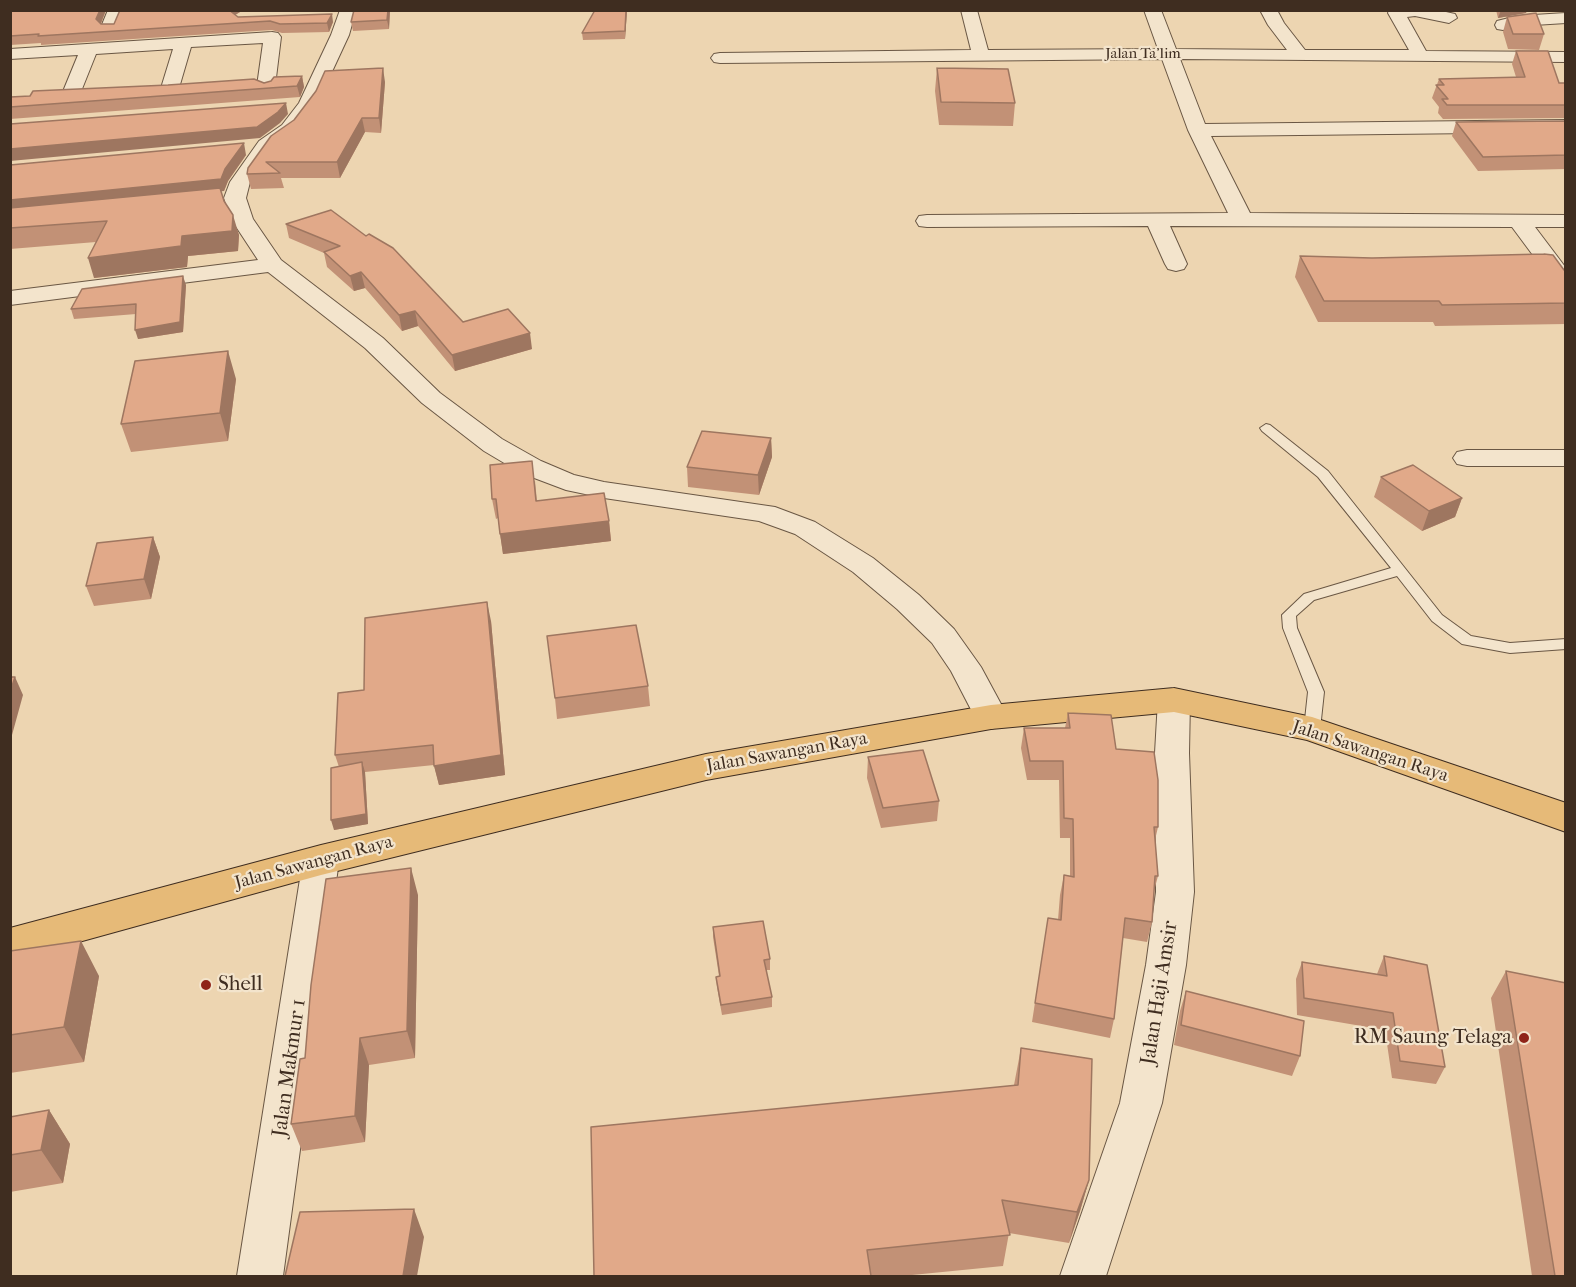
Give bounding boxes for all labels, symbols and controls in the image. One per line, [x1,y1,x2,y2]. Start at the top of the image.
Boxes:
street label: Jalan Ta'lim [1105,45,1181,63]
street label: Jalan Sawangan Raya [1289,717,1451,787]
street label: Jalan Sawangan Raya [705,728,869,778]
street label: Jalan Sawangan Raya [233,831,395,895]
street label: Jalan Haji Amsir [1136,919,1184,1067]
place label: Shell [218,972,262,998]
marker: Shell [199,978,213,992]
street label: Jalan Makmur 1 [268,997,312,1139]
place label: RM Saung Telaga [1354,1025,1512,1051]
marker: RM Saung Telaga [1517,1031,1531,1045]

